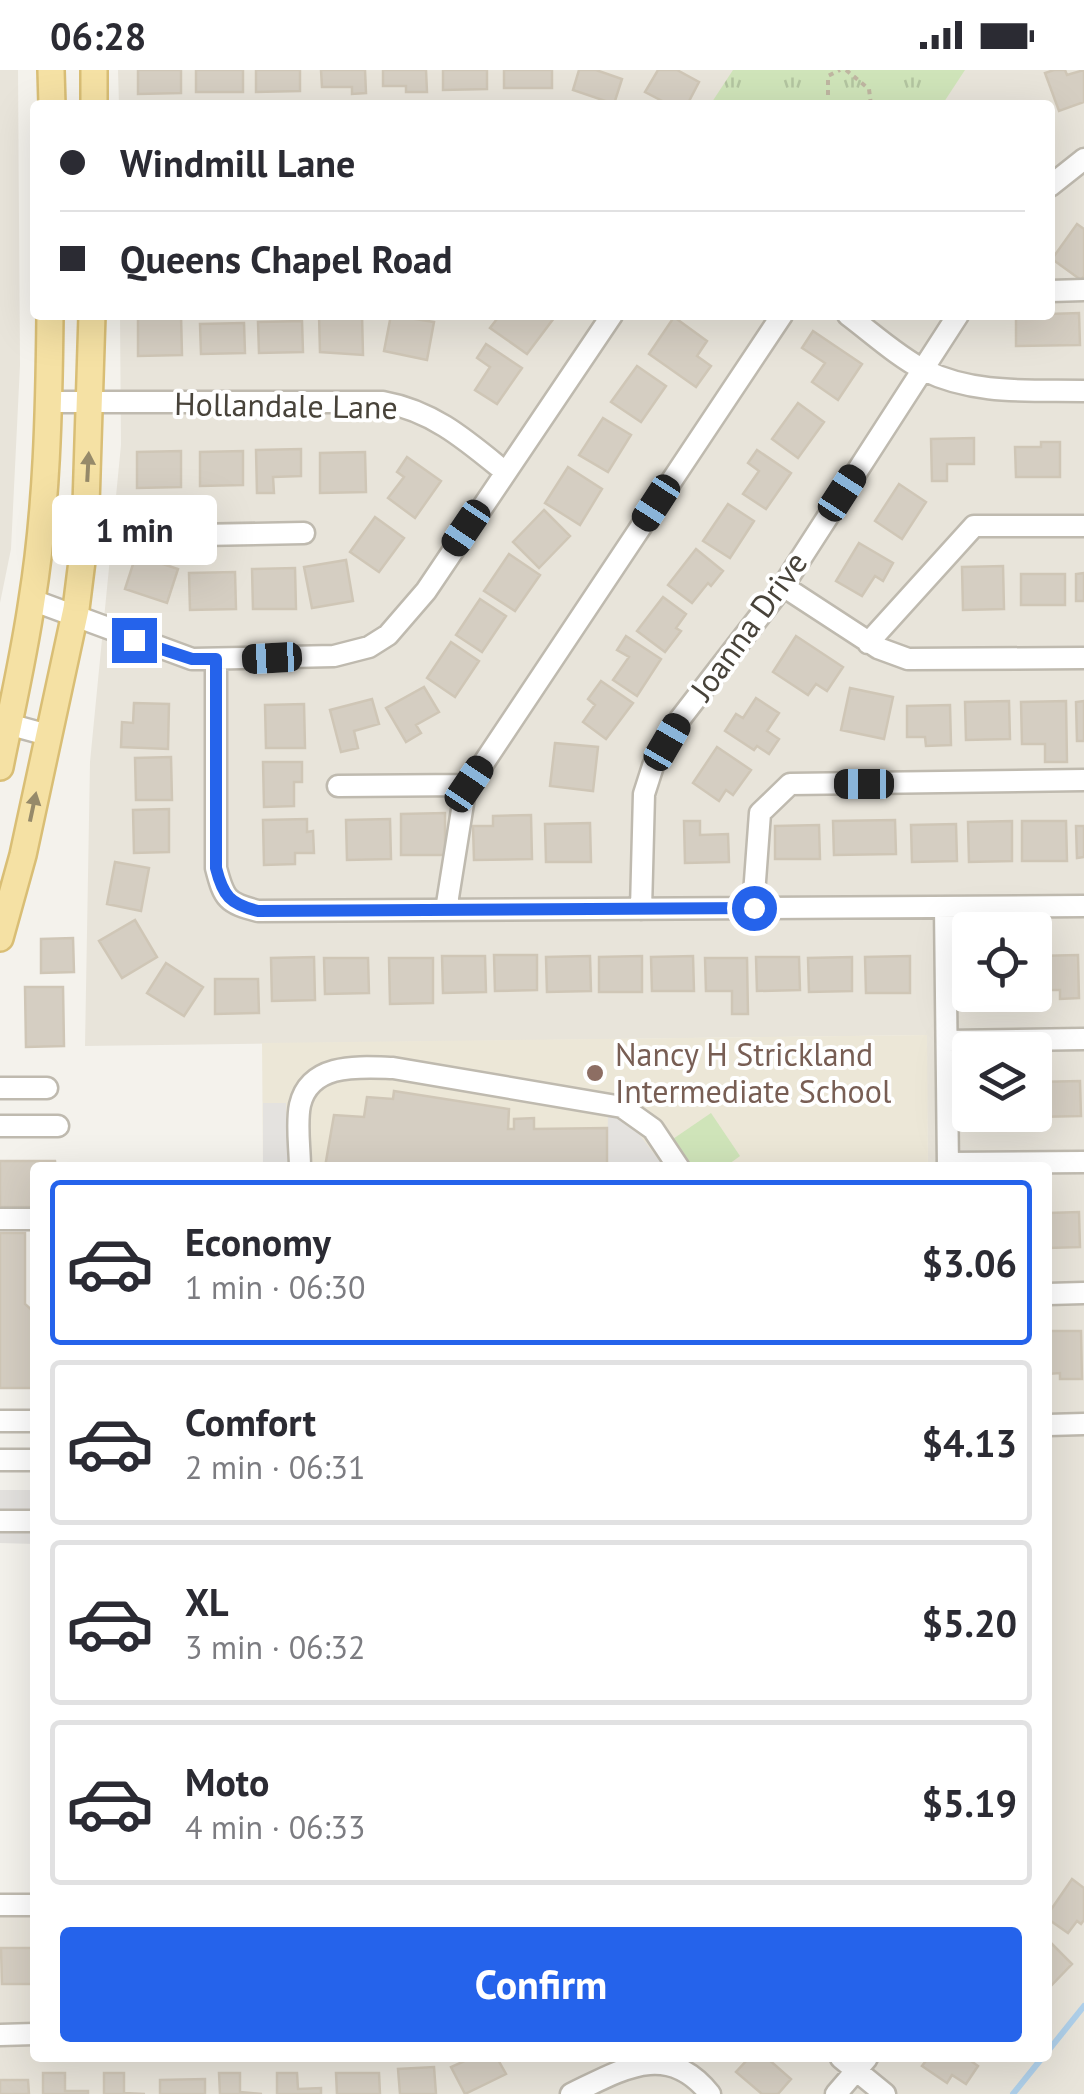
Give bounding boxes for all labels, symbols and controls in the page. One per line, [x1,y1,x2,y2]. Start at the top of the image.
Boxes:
text: 06:28 [50,11,146,60]
text: Windmill Lane [120,138,355,187]
text: Queens Chapel Road [120,234,452,283]
street label: Hollandale Lane [174,382,398,428]
one-way arrow [80,450,96,482]
car [813,460,871,526]
car [627,470,685,536]
callout: 1 min [52,495,216,565]
car [437,495,495,561]
text: 1 min [95,509,174,551]
street label: Joanna Drive [679,543,816,710]
route end [112,618,157,663]
car [241,641,303,675]
car [639,709,695,775]
car [440,751,498,817]
car [834,769,894,799]
one-way arrow [25,792,41,823]
route start [732,886,777,931]
map controls [952,912,1052,1132]
button: locate [952,912,1052,1012]
button: layers [952,1032,1052,1132]
place label: Nancy H Strickland Intermediate School [615,1033,892,1112]
marker: Nancy H Strickland Intermediate School [584,1062,606,1084]
text: Economy [185,1217,331,1266]
icon: car [65,1218,155,1308]
text: $3.06 [921,1238,1017,1287]
text: 1 min · 06:30 [185,1266,365,1308]
text: Comfort [185,1397,316,1446]
icon: car [65,1398,155,1488]
text: $4.13 [921,1418,1017,1467]
text: 2 min · 06:31 [185,1446,365,1488]
text: XL [185,1577,229,1626]
icon: car [65,1578,155,1668]
text: $5.20 [921,1598,1017,1647]
text: 3 min · 06:32 [185,1626,365,1668]
text: Moto [185,1757,269,1806]
icon: car [65,1758,155,1848]
text: $5.19 [921,1778,1017,1827]
text: 4 min · 06:33 [185,1806,365,1848]
button: Confirm [60,1927,1022,2042]

